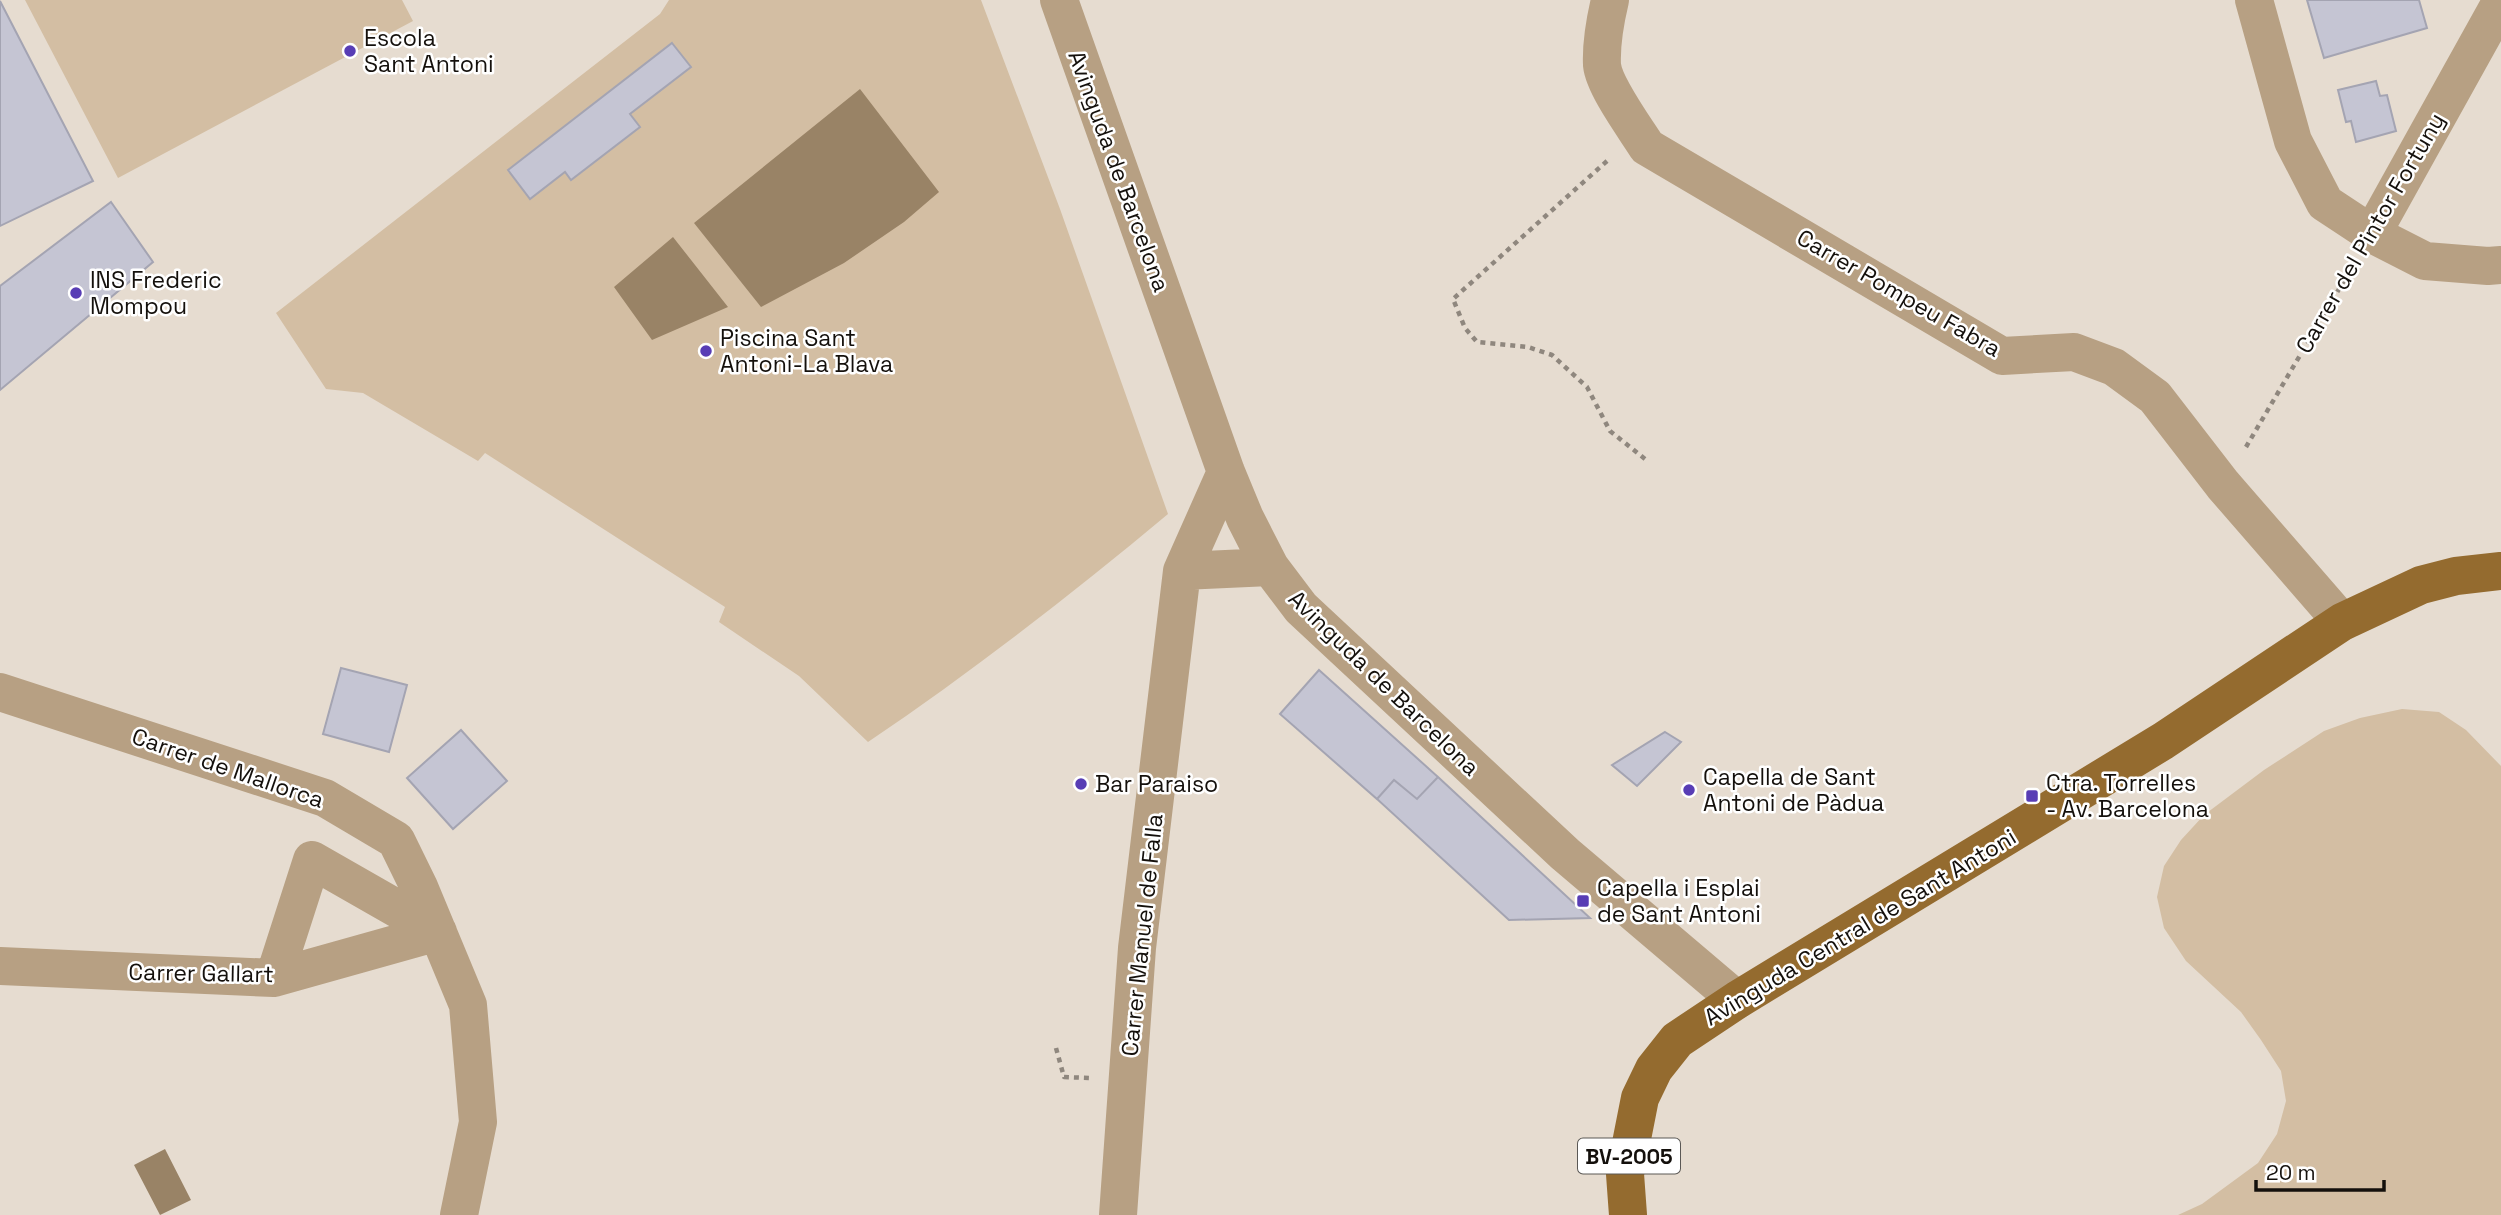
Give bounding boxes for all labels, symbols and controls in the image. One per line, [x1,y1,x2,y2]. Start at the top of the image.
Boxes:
place label: Escola Sant Antoni [364,23,494,79]
marker: Escola Sant Antoni [342,43,358,59]
street label: Avinguda de Barcelona [1061,46,1177,296]
street label: Carrer del Pintor Fortuny [2289,107,2451,359]
street label: Carrer Pompeu Fabra [1792,222,2006,364]
place label: INS Frederic Mompou [90,265,222,321]
marker: INS Frederic Mompou [68,285,84,301]
place label: Piscina Sant Antoni-La Blava [720,323,893,379]
marker: Piscina Sant Antoni-La Blava [698,343,714,359]
street label: Avinguda de Barcelona [1282,584,1486,782]
street label: Carrer de Mallorca [128,721,328,815]
place label: Capella de Sant Antoni de Pàdua [1703,762,1884,818]
place label: Ctra. Torrelles - Av. Barcelona [2046,768,2209,824]
place label: Bar Paraiso [1095,769,1218,799]
marker: Bar Paraiso [1073,776,1089,792]
marker: Capella de Sant Antoni de Pàdua [1681,782,1697,798]
marker: Ctra. Torrelles - Av. Barcelona [2024,788,2040,804]
street label: Carrer Manuel de Falla [1114,812,1170,1058]
street label: Avinguda Central de Sant Antoni [1699,822,2021,1032]
place label: Capella i Esplai de Sant Antoni [1597,873,1761,929]
marker: Capella i Esplai de Sant Antoni [1575,893,1591,909]
street label: Carrer Gallart [128,957,274,989]
road number: BV-2005 [1578,1138,1680,1174]
scale bar [2256,1148,2384,1192]
text: 20 m [2266,1159,2316,1186]

